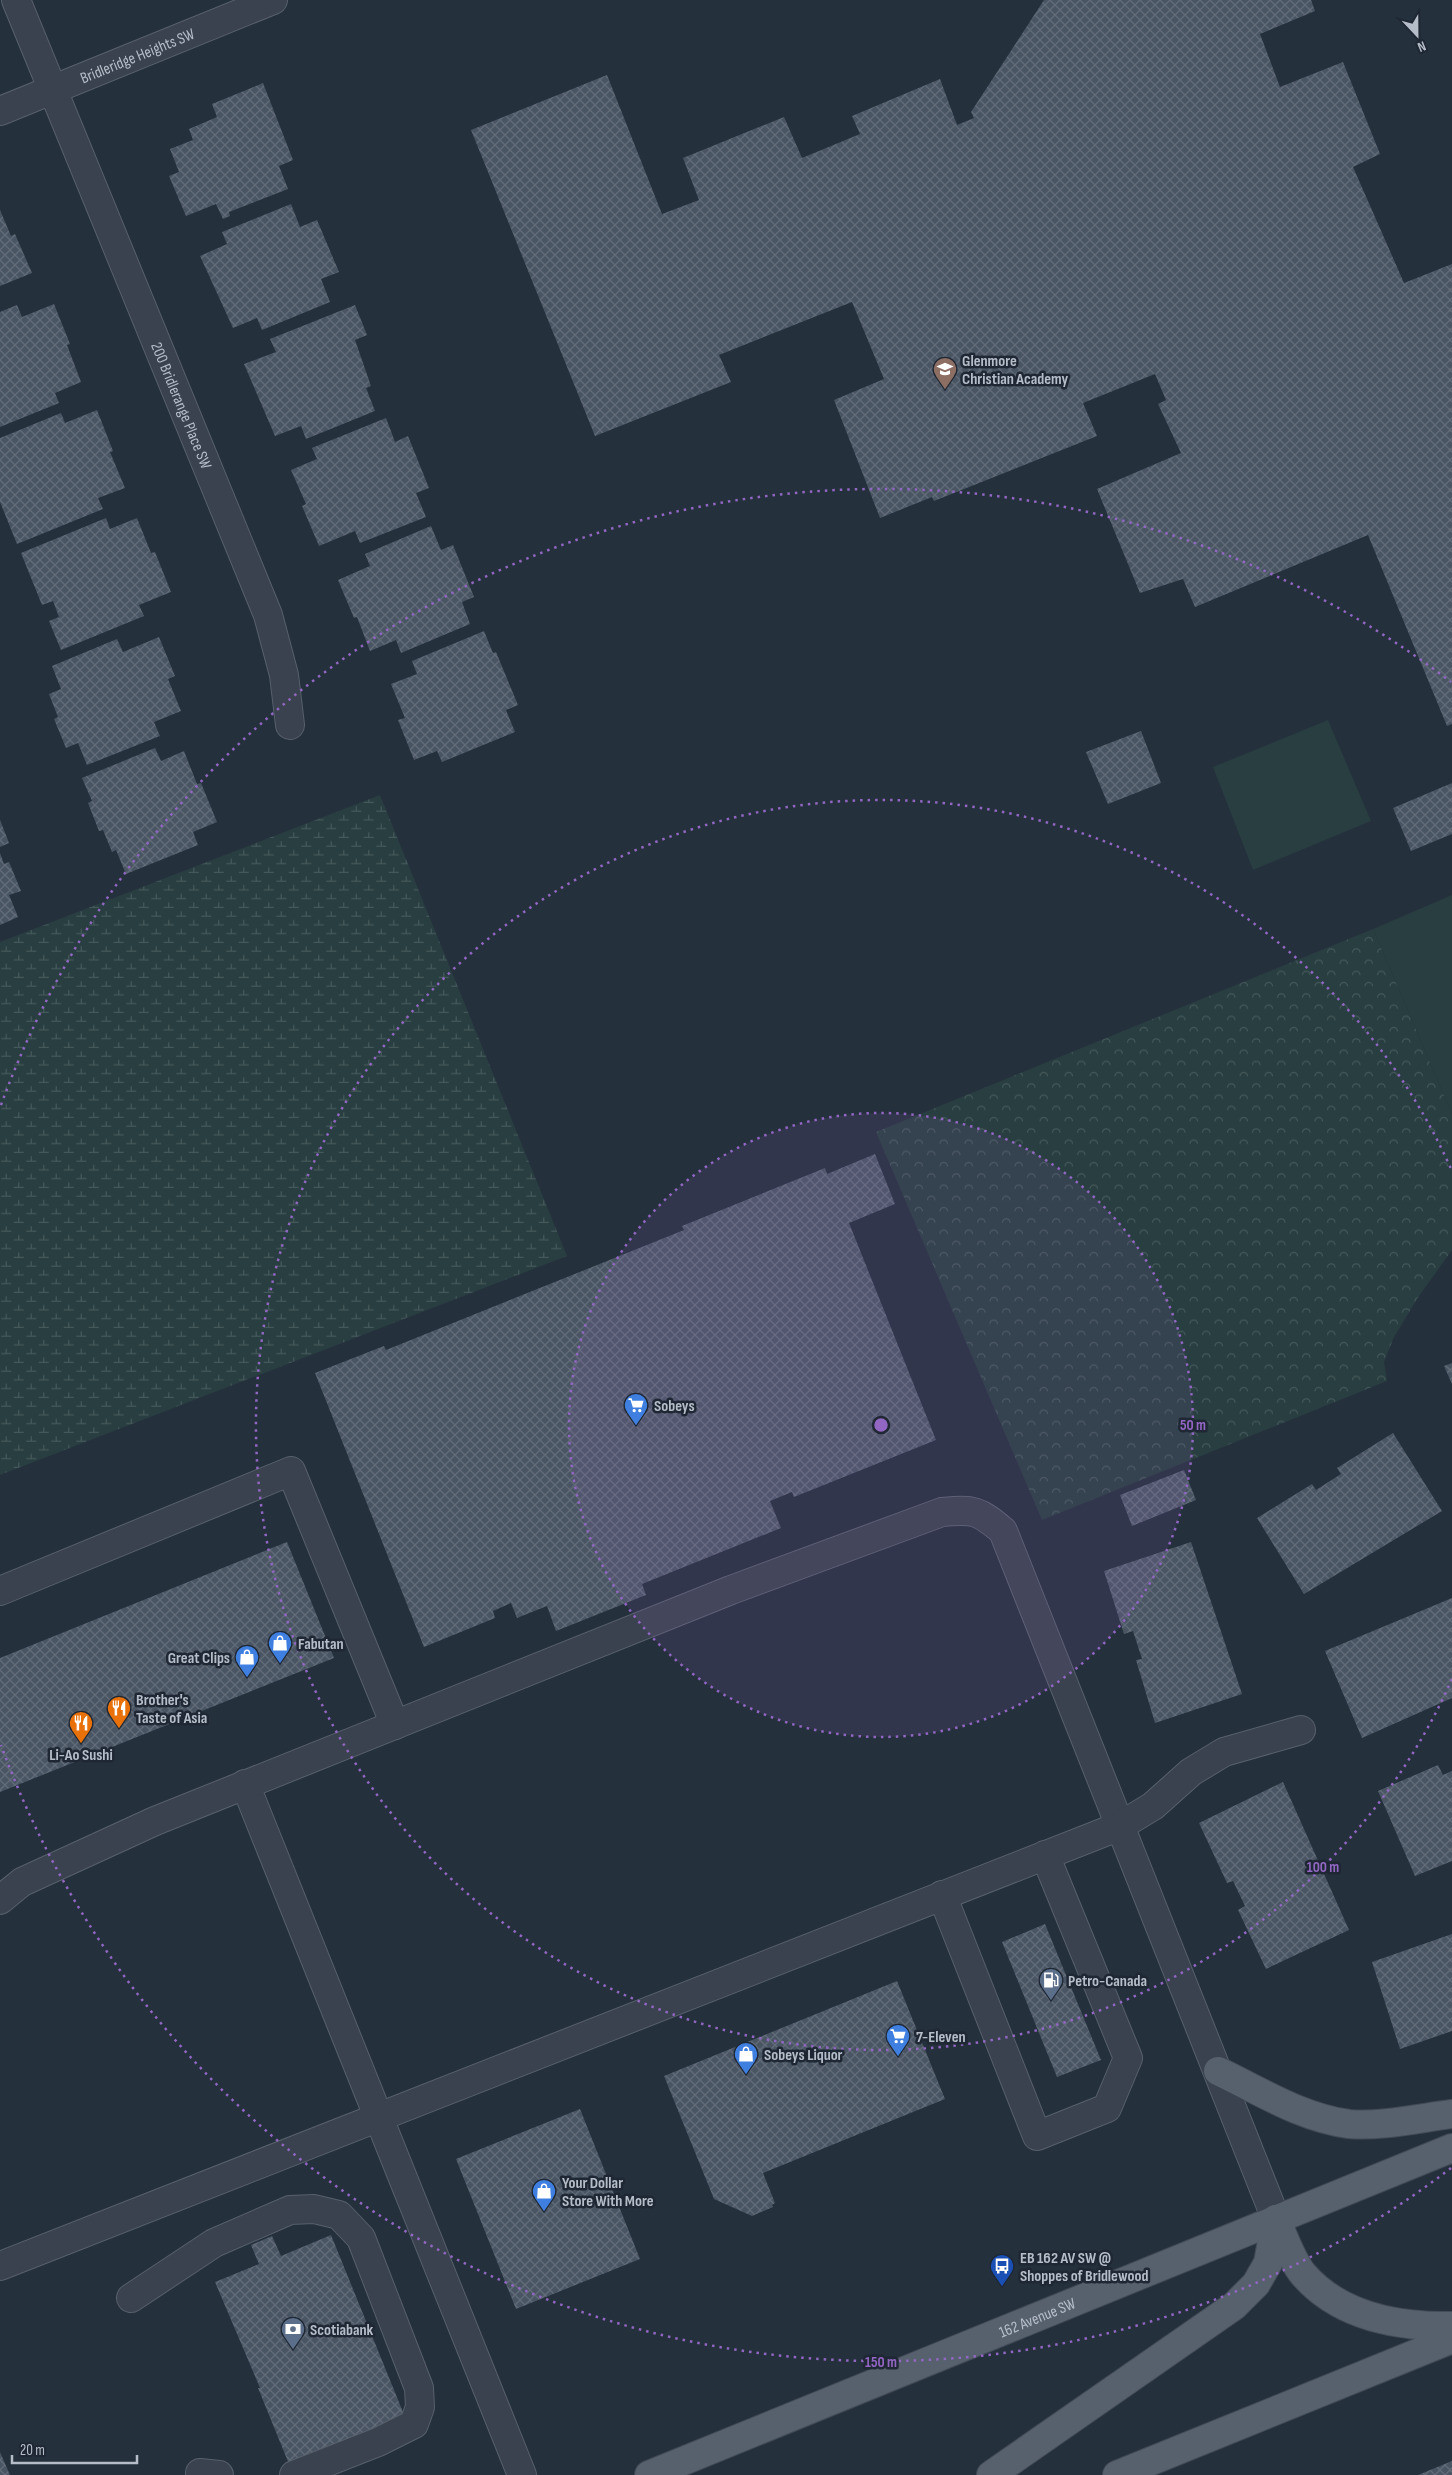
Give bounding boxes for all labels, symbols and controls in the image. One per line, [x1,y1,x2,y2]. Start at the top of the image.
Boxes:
north arrow [1392,10,1442,60]
street label: Bridleridge Heights SW [78,25,198,88]
text: N [1415,37,1428,56]
street label: 200 Bridlerange Place SW [146,340,215,473]
place label: Glenmore Christian Academy [962,352,1069,389]
school or university icon: Glenmore Christian Academy [932,356,958,390]
supermarket icon: Sobeys [623,1392,649,1426]
place label: Sobeys [654,1397,695,1416]
centre of rings [872,1416,890,1434]
text: 50 m [1180,1416,1206,1435]
shop icon: Fabutan [267,1630,293,1664]
place label: Fabutan [298,1635,344,1654]
shop icon: Great Clips [234,1644,260,1678]
place label: Great Clips [168,1649,230,1668]
place label: Brother's Taste of Asia [136,1691,207,1728]
restaurant icon: Brother's Taste of Asia [106,1695,132,1729]
restaurant icon: Li-Ao Sushi [68,1710,94,1744]
place label: Li-Ao Sushi [49,1746,113,1765]
text: 100 m [1307,1858,1339,1877]
fuel station icon: Petro-Canada [1038,1967,1064,2001]
place label: Petro-Canada [1068,1972,1147,1991]
supermarket icon: 7-Eleven [885,2023,911,2057]
place label: 7-Eleven [916,2028,966,2047]
shop icon: Sobeys Liquor [733,2041,759,2075]
place label: Sobeys Liquor [764,2046,843,2065]
place label: Your Dollar Store With More [562,2174,654,2211]
shop icon: Your Dollar Store With More [531,2178,557,2212]
place label: EB 162 AV SW @ Shoppes of Bridlewood [1020,2249,1148,2286]
bus stop icon: EB 162 AV SW @ Shoppes of Bridlewood [989,2253,1015,2287]
street label: 162 Avenue SW [997,2294,1079,2342]
bank icon: Scotiabank [280,2316,306,2350]
place label: Scotiabank [310,2321,374,2340]
text: 150 m [865,2353,897,2372]
scale bar [12,2432,138,2464]
text: 20 m [20,2441,45,2460]

